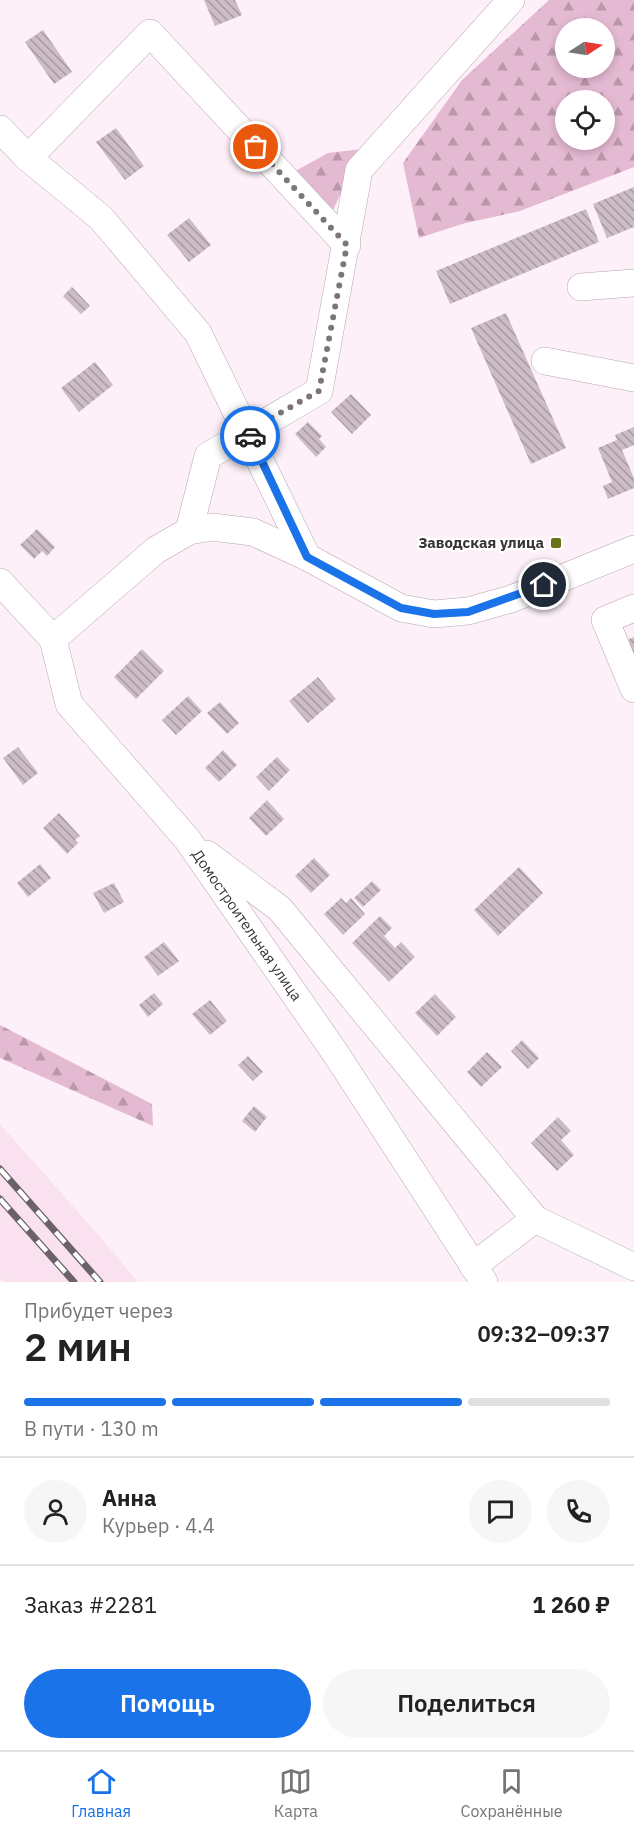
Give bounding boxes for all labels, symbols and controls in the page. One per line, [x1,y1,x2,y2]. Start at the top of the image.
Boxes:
north arrow [555,18,615,78]
map controls [555,18,615,150]
button: locate [555,90,615,150]
pin [230,121,281,172]
icon: bag [239,130,272,163]
courier [220,406,280,466]
icon: car [234,420,267,453]
place label: Заводская улица [418,533,544,552]
marker: Заводская улица [549,536,563,550]
pin [518,559,569,610]
icon: home [527,568,560,601]
street label: Домостроительная улица [188,845,306,1004]
text: Прибудет через [24,1297,173,1324]
text: 09:32–09:37 [477,1319,610,1348]
text: 2 мин [24,1321,132,1372]
text: В пути · 130 m [24,1415,159,1442]
button: person [24,1480,87,1543]
button: chat [469,1480,532,1543]
button: phone [547,1480,610,1543]
text: Анна [102,1483,157,1512]
text: Курьер · 4.4 [102,1512,215,1539]
text: Заказ #2281 [24,1590,157,1619]
text: 1 260 ₽ [532,1590,610,1619]
button: Помощь [24,1669,311,1738]
button: Поделиться [323,1669,610,1738]
tab: Главная [71,1765,131,1821]
tab: Карта [274,1765,318,1821]
tab: Сохранённые [461,1765,563,1821]

